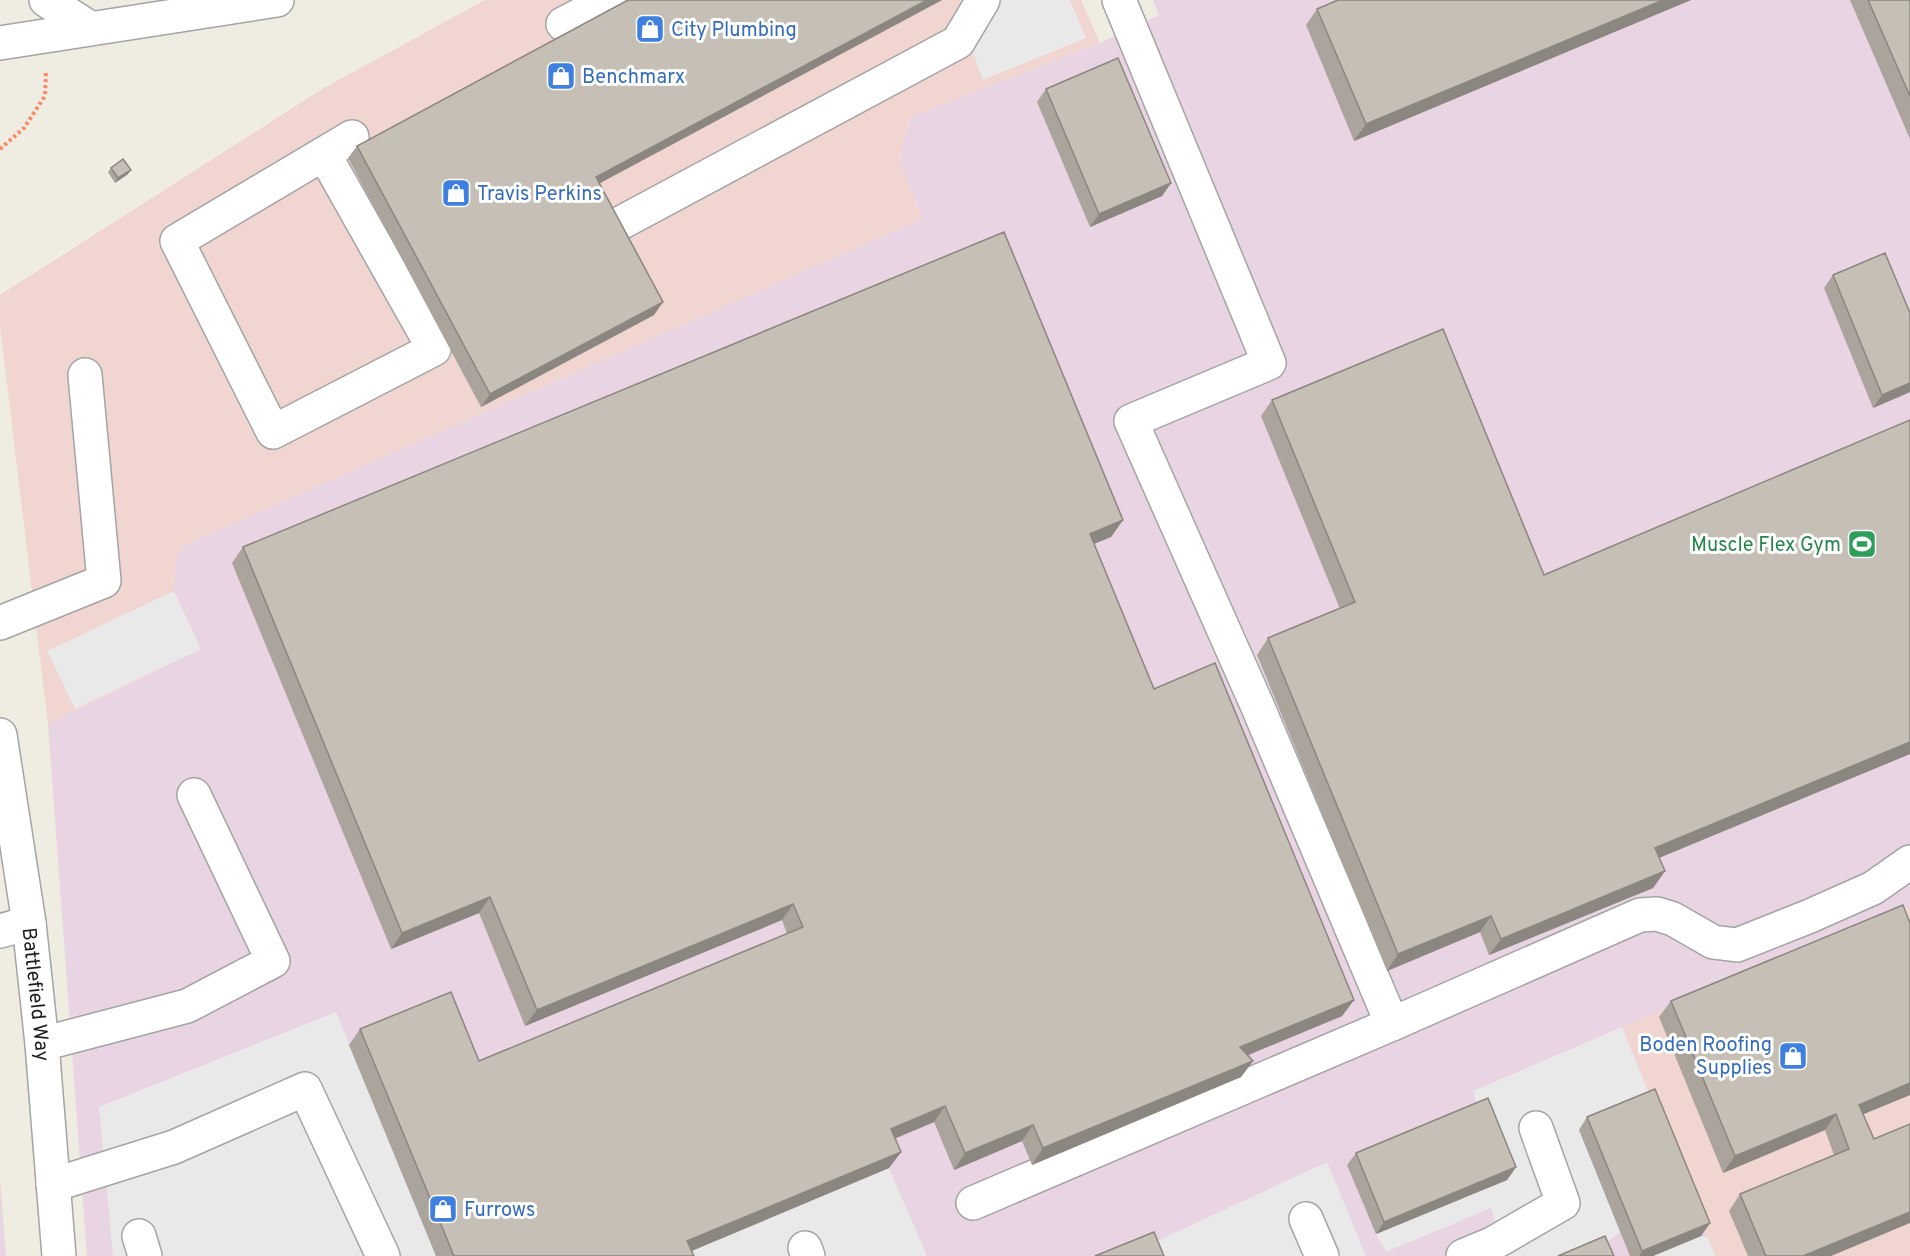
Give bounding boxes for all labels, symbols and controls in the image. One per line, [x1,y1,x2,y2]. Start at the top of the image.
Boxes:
shop icon: City Plumbing [634,13,666,45]
place label: City Plumbing [671,18,797,44]
shop icon: Benchmarx [545,60,577,92]
place label: Benchmarx [582,65,685,91]
shop icon: Travis Perkins [440,177,472,209]
place label: Travis Perkins [477,182,602,208]
sports icon: Muscle Flex Gym [1846,528,1878,560]
place label: Muscle Flex Gym [1691,533,1841,559]
street label: Battlefield Way [15,926,54,1062]
place label: Boden Roofing Supplies [1639,1033,1772,1082]
shop icon: Boden Roofing Supplies [1777,1040,1809,1072]
shop icon: Furrows [427,1193,459,1225]
place label: Furrows [464,1198,535,1224]

